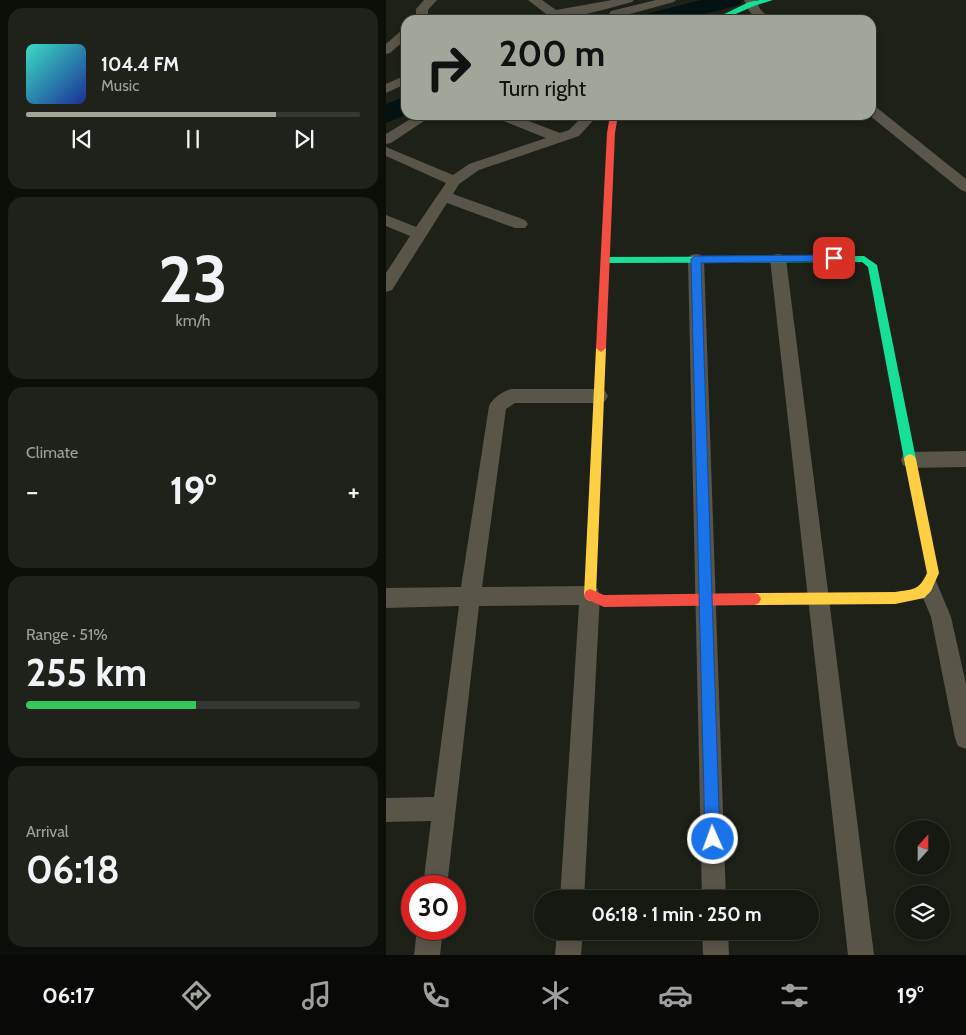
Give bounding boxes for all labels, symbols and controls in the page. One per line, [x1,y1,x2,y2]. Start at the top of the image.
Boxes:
text: 200 m [499,32,605,75]
icon: right [416,35,481,100]
text: 104.4 FM [101,53,179,76]
text: Turn right [499,75,586,102]
text: Music [101,76,139,95]
icon: previous [68,125,96,153]
icon: pause [179,125,207,153]
icon: next [290,125,318,153]
pin [813,237,855,279]
text: 23 [158,239,228,318]
icon: arrive [820,244,848,272]
text: km/h [175,311,211,330]
text: Climate [26,443,78,462]
text: 19° [170,467,216,514]
text: − [26,474,38,508]
text: + [348,474,360,508]
text: Range · 51% [26,625,108,644]
text: 255 km [26,649,147,696]
position arrow [686,812,738,864]
north arrow [895,820,950,875]
map controls [895,820,950,940]
text: Arrival [26,822,69,841]
text: 06:18 [26,846,120,893]
speed limit sign: 30 [401,875,466,940]
button: layers [895,885,950,940]
text: 06:18 · 1 min · 250 m [591,903,762,926]
icon: directions [179,978,214,1013]
icon: music [299,978,334,1013]
icon: phone [418,978,453,1013]
icon: climate [538,978,573,1013]
icon: car [658,978,693,1013]
icon: filters [777,978,812,1013]
text: 06:17 [42,982,94,1009]
text: 19° [897,982,924,1009]

